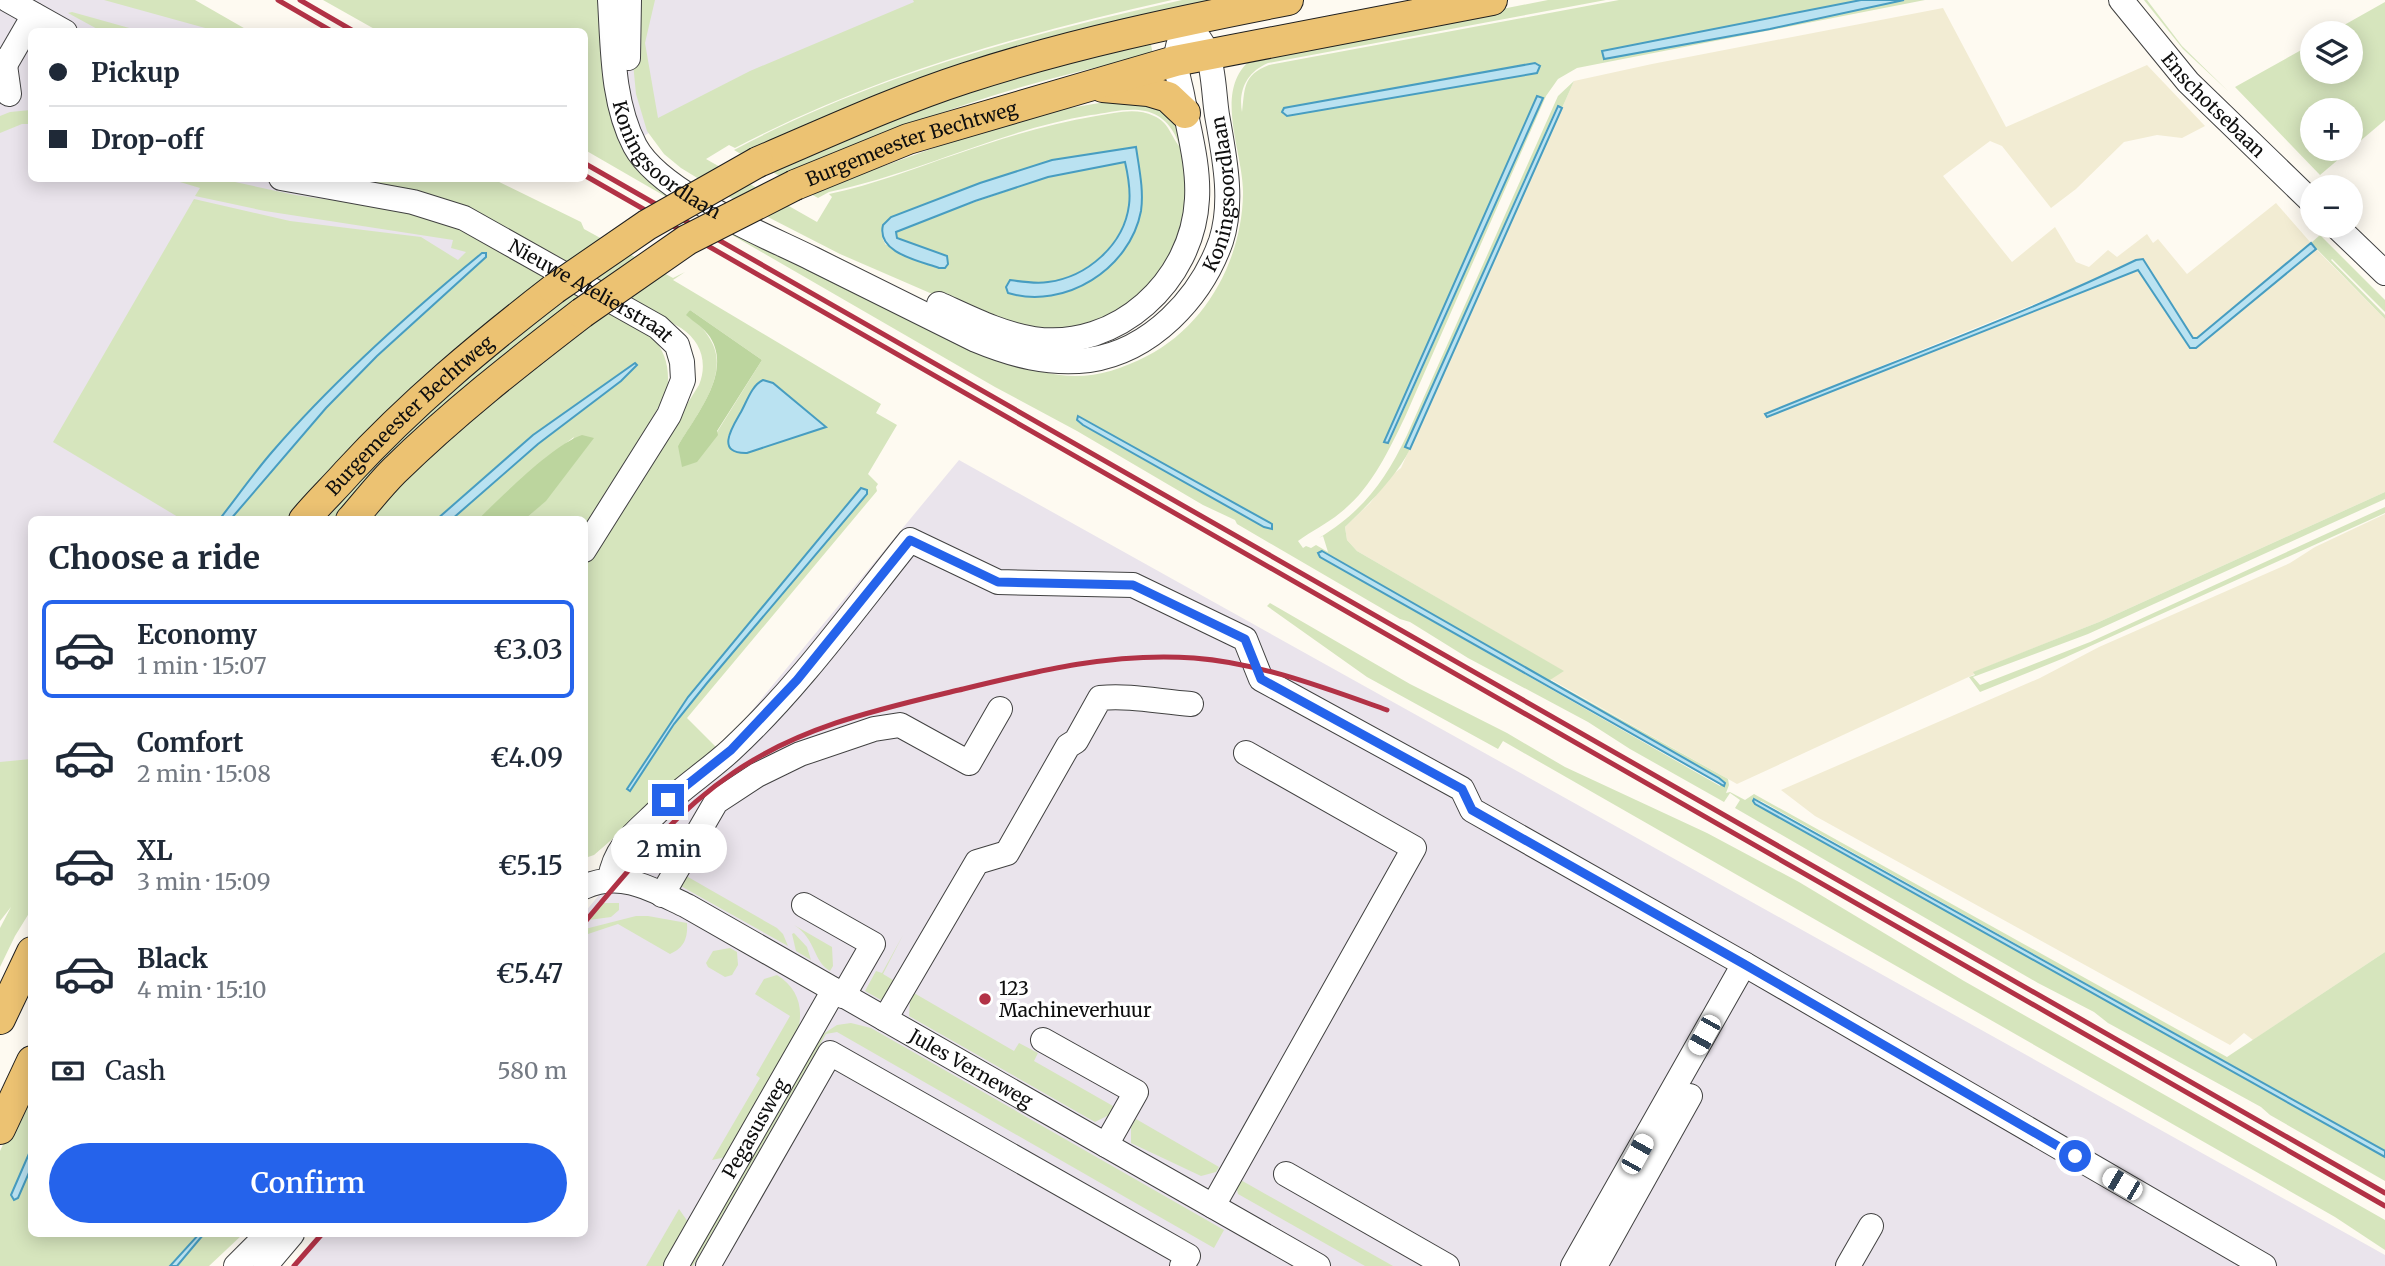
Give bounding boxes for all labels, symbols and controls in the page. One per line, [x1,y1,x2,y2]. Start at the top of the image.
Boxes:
map controls [2300,21,2363,238]
button: layers [2300,21,2363,84]
street label: Enschotsebaan [2156,47,2271,163]
text: Pickup [91,56,180,89]
street label: Burgemeester Bechtweg [802,96,1021,191]
street label: Koningsoordlaan [608,98,726,224]
button: + [2300,98,2363,161]
street label: Koningsoordlaan [1197,114,1239,276]
text: Drop-off [91,123,204,156]
button: − [2300,175,2363,238]
street label: Nieuwe Atelierstraat [505,234,679,348]
street label: Burgemeester Bechtweg [321,330,499,500]
text: Choose a ride [49,538,260,578]
icon: car [53,618,116,681]
text: Economy [137,618,257,651]
text: €3.03 [493,633,563,666]
text: 1 min · 15:07 [137,651,267,680]
icon: car [53,726,116,789]
text: Comfort [137,726,243,759]
text: €4.09 [490,741,563,774]
text: 2 min · 15:08 [137,759,271,788]
route end [652,784,684,816]
callout: 2 min [610,824,726,874]
icon: car [53,834,116,897]
text: XL [137,834,173,867]
text: 2 min [637,834,701,863]
text: €5.15 [498,849,563,882]
text: 3 min · 15:09 [137,867,271,896]
icon: car [53,942,116,1005]
text: Black [137,942,208,975]
text: €5.47 [496,957,563,990]
text: 4 min · 15:10 [137,975,267,1004]
place label: 123 Machineverhuur [999,976,1152,1022]
marker: 123 Machineverhuur [977,991,993,1007]
car [1685,1012,1724,1058]
street label: Jules Verneweg [904,1023,1038,1113]
icon: cash [49,1052,87,1090]
text: Cash [105,1054,166,1087]
text: 580 m [497,1056,567,1085]
street label: Pegasusweg [717,1073,793,1182]
car [1618,1131,1657,1177]
route start [2059,1140,2091,1172]
button: Confirm [49,1143,567,1223]
car [2099,1164,2146,1204]

